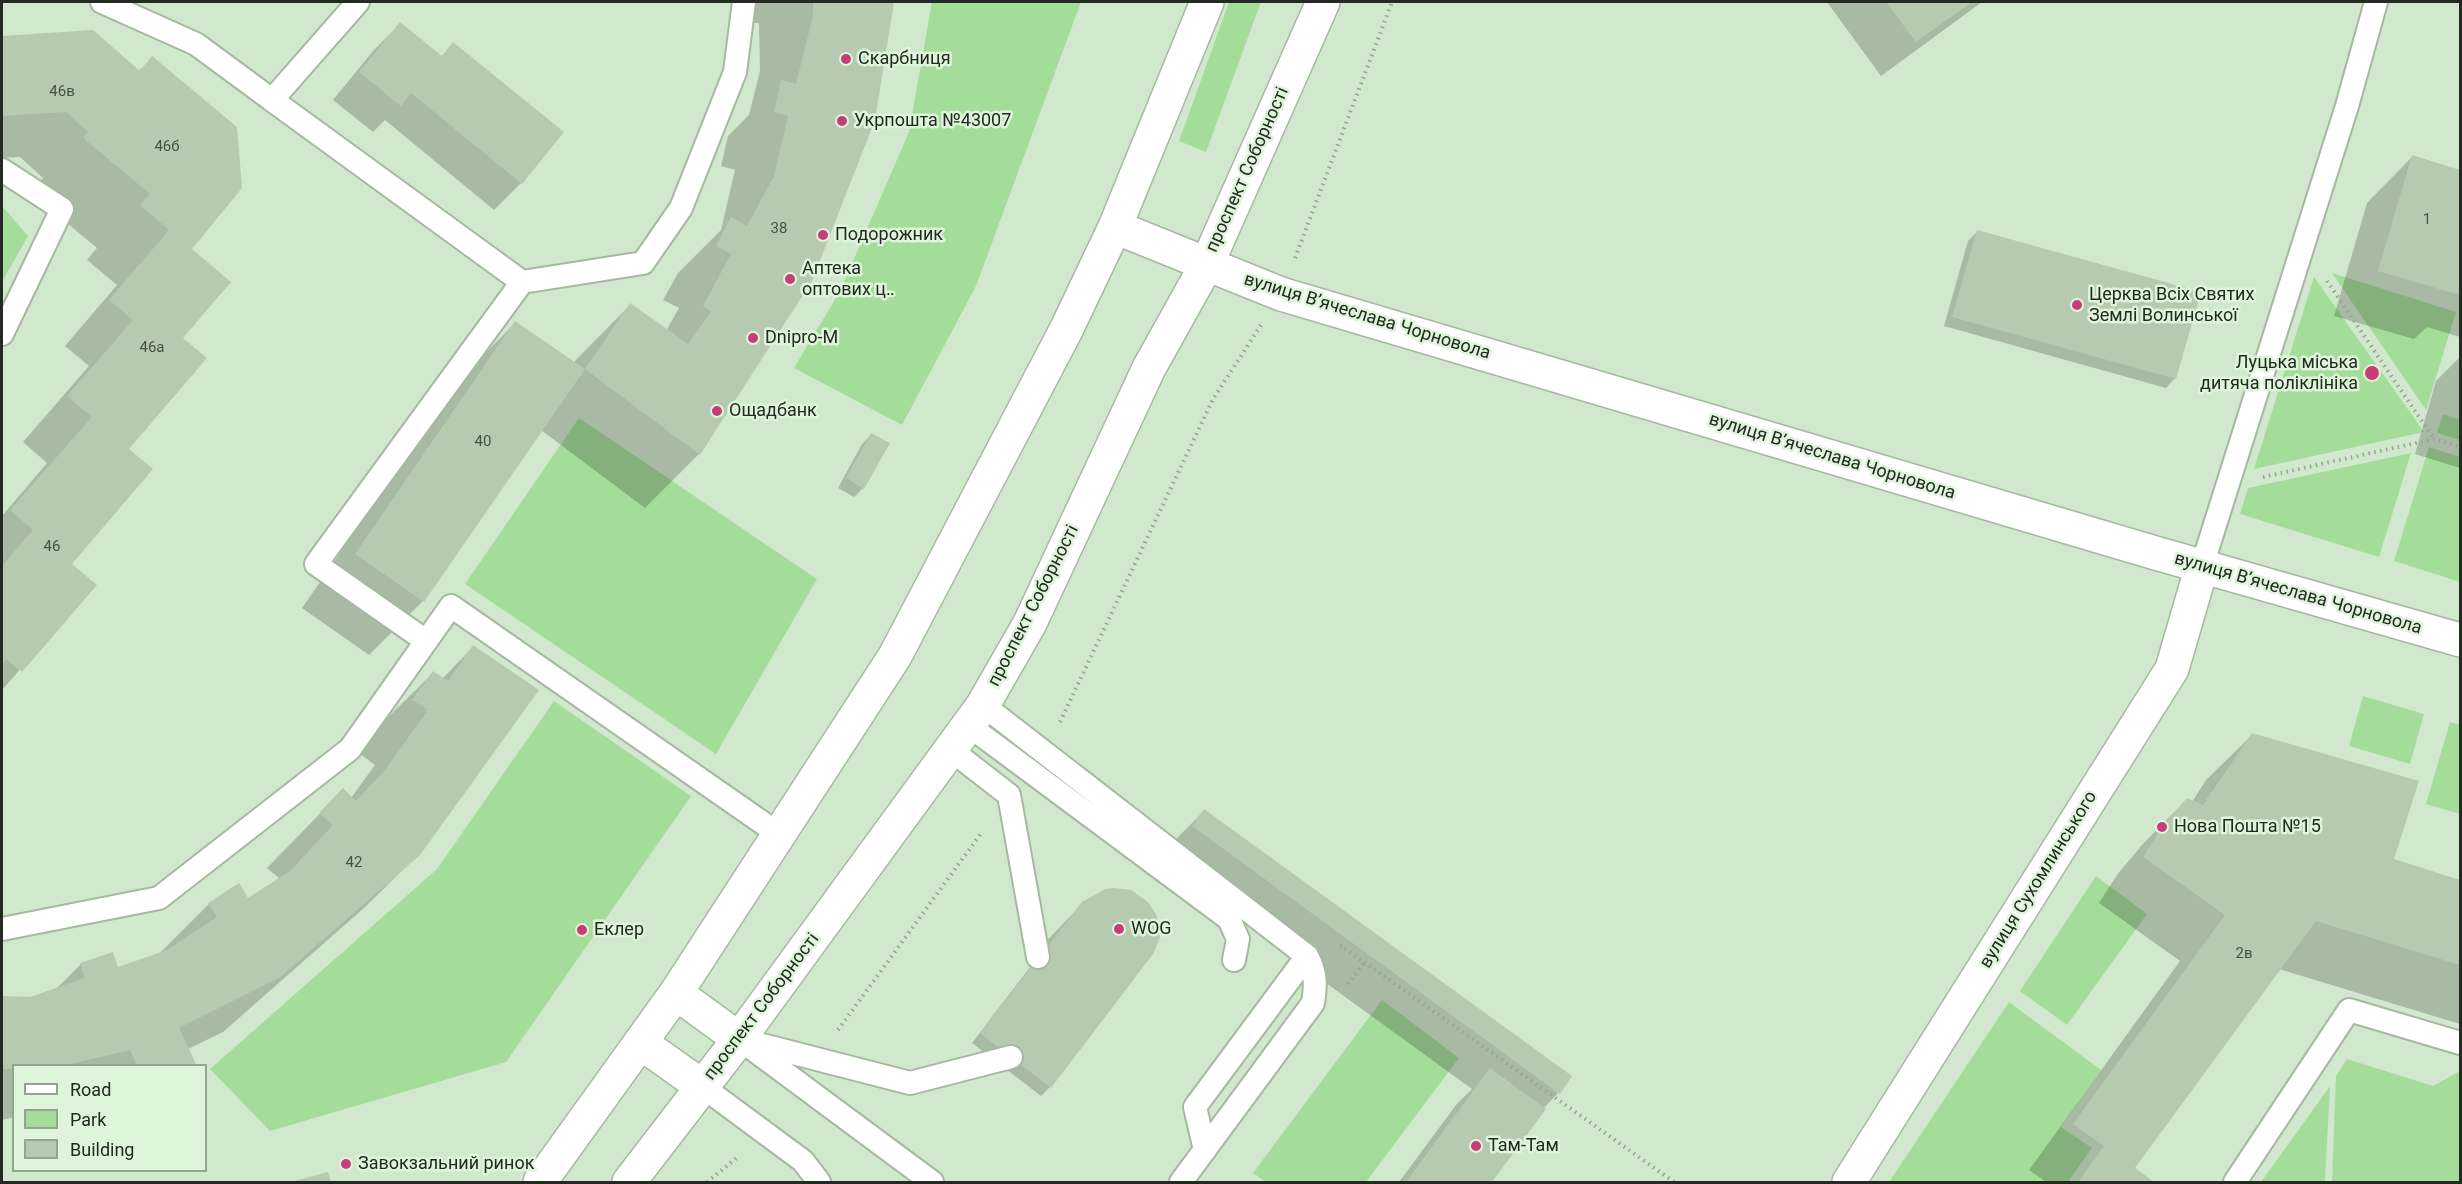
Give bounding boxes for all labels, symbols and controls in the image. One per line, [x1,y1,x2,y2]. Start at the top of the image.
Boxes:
place label: Скарбниця [858,48,951,70]
marker: Скарбниця [839,52,853,66]
house number: 46в [49,83,75,101]
street label: проспект Соборності [1202,84,1294,256]
place label: Укрпошта №43007 [854,110,1011,132]
marker: Укрпошта №43007 [835,114,849,128]
house number: 46б [154,138,180,156]
house number: 1 [2423,211,2431,229]
house number: 38 [771,220,787,238]
place label: Подорожник [835,224,943,246]
marker: Подорожник [816,228,830,242]
place label: Аптека оптових ц‥ [802,258,894,300]
street label: вулиця Вʼячеслава Чорновола [1241,269,1493,365]
marker: Аптека оптових ц‥ [783,272,797,286]
place label: Церква Всіх Святих Землі Волинської [2089,284,2254,326]
marker: Церква Всіх Святих Землі Волинської [2070,298,2084,312]
place label: Dnipro-M [765,327,838,349]
marker: Dnipro-M [746,331,760,345]
house number: 46а [139,339,165,357]
place label: Луцька міська дитяча поліклініка [2200,352,2358,394]
marker: Луцька міська дитяча поліклініка [2363,364,2381,382]
place label: Ощадбанк [729,400,817,422]
marker: Ощадбанк [710,404,724,418]
street label: вулиця Вʼячеслава Чорновола [1706,409,1958,505]
house number: 40 [475,433,491,451]
street label: проспект Соборності [984,522,1084,690]
house number: 46 [44,538,60,556]
street label: вулиця Вʼячеслава Чорновола [2172,548,2424,640]
street label: вулиця Сухомлинського [1976,787,2102,973]
place label: Нова Пошта №15 [2174,816,2321,838]
marker: Нова Пошта №15 [2155,820,2169,834]
house number: 42 [346,854,362,872]
place label: WOG [1131,918,1172,940]
place label: Еклер [594,919,644,941]
marker: WOG [1112,922,1126,936]
marker: Еклер [575,923,589,937]
street label: проспект Соборності [700,929,824,1085]
house number: 2в [2235,945,2253,963]
legend [12,1064,207,1172]
text: Road [70,1079,111,1100]
text: Park [70,1109,106,1130]
place label: Там-Там [1488,1135,1559,1157]
text: Building [70,1139,134,1160]
marker: Там-Там [1469,1139,1483,1153]
place label: Завокзальний ринок [358,1153,534,1175]
marker: Завокзальний ринок [339,1157,353,1171]

